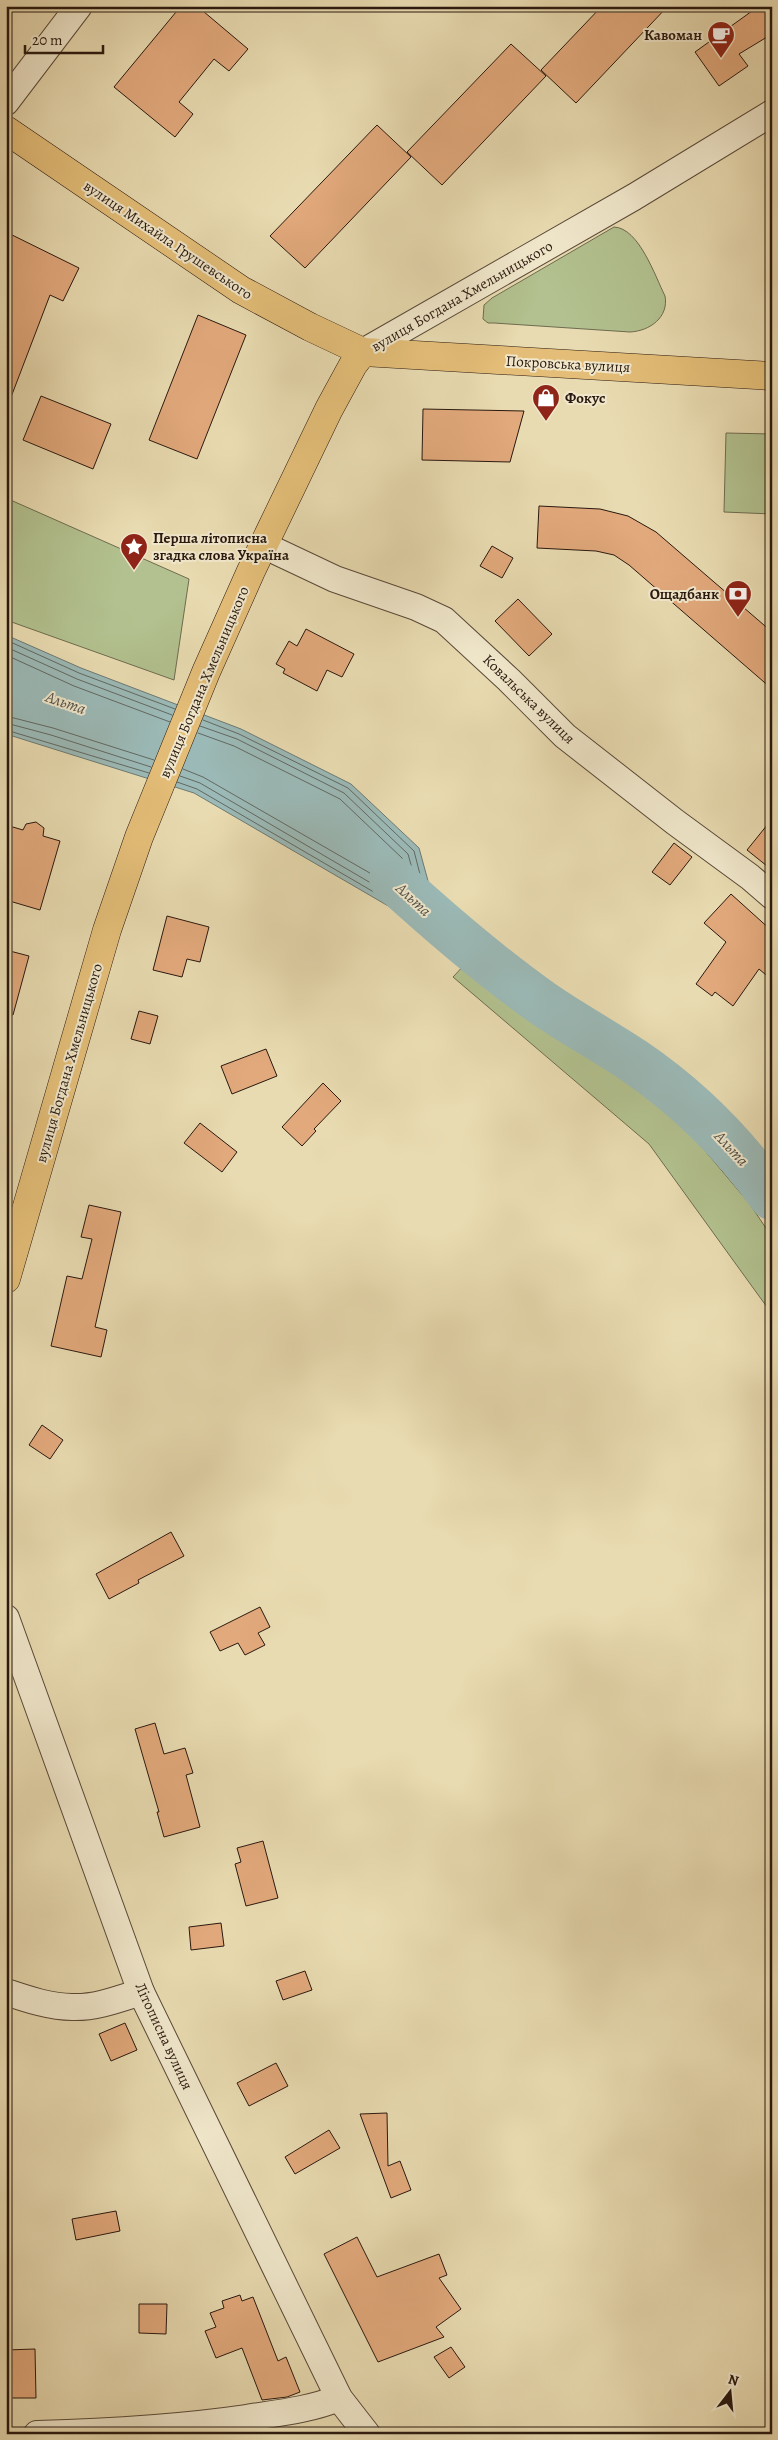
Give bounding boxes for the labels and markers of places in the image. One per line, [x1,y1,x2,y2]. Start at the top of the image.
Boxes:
cafe icon: Кавоман [706,20,736,59]
place label: Кавоман [644,25,702,45]
shop icon: Фокус [531,383,561,422]
place label: Фокус [565,388,605,408]
place label: Перша літописна згадка слова Україна [153,528,290,565]
place icon: Перша літописна згадка слова Україна [119,532,149,571]
bank icon: Ощадбанк [723,579,753,618]
place label: Ощадбанк [650,584,719,604]

